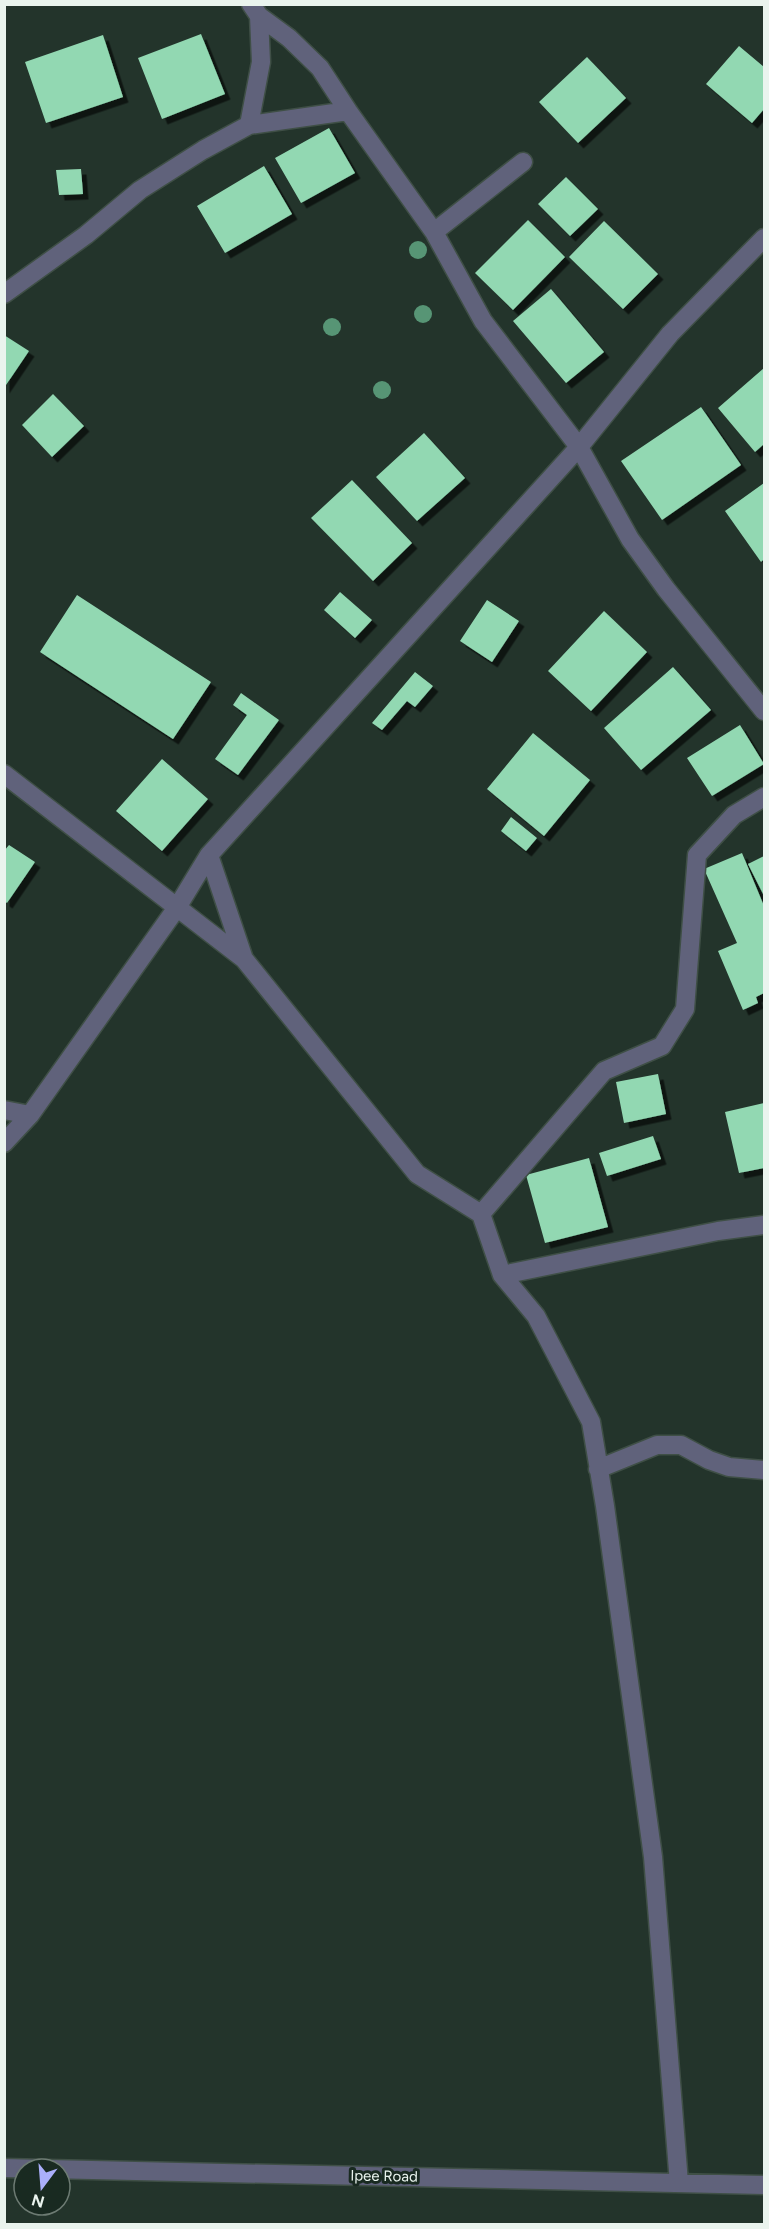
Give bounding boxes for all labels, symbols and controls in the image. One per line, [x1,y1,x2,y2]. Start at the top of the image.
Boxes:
north arrow [12,2157,72,2217]
street label: Ipee Road [350,2166,418,2186]
text: N [29,2190,47,2212]

